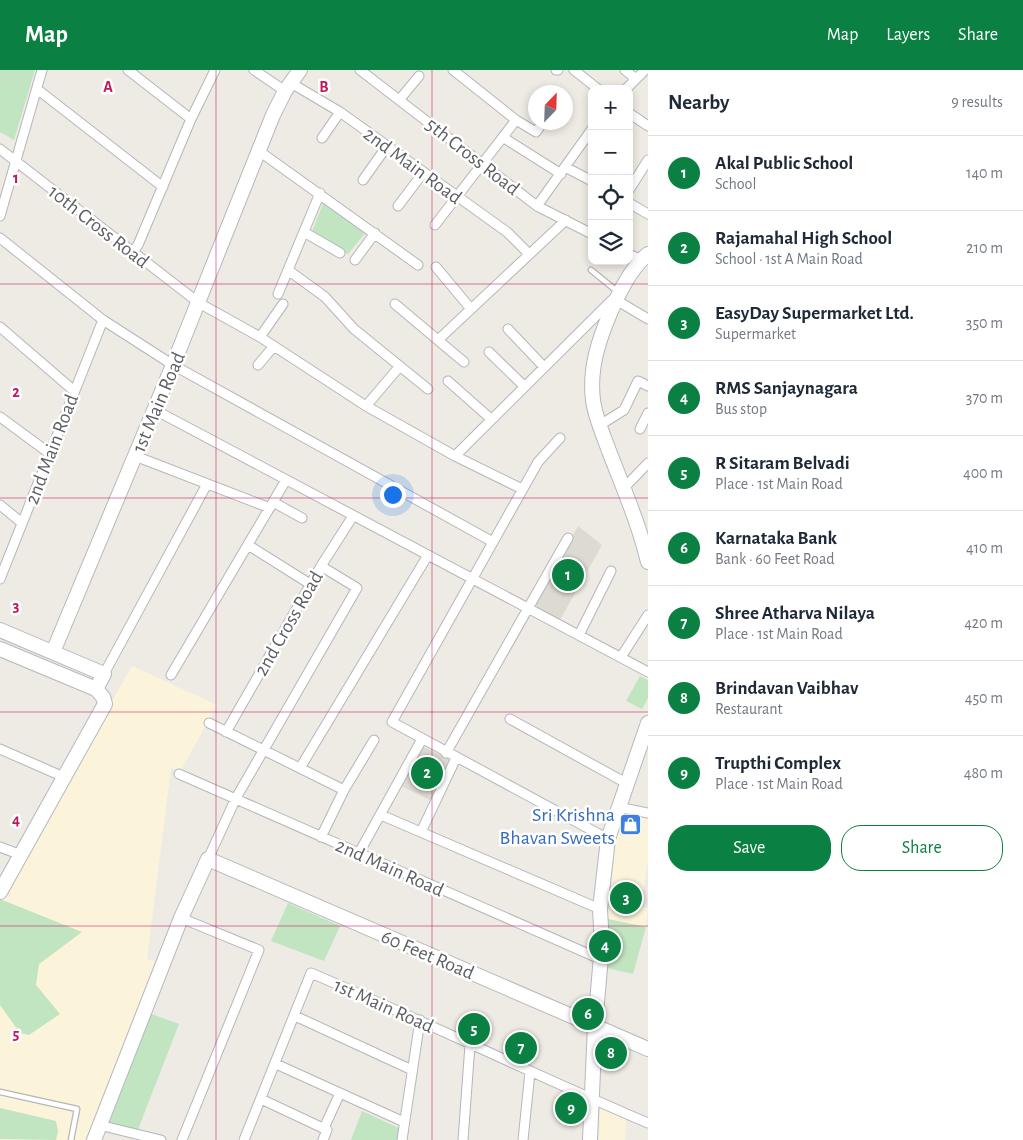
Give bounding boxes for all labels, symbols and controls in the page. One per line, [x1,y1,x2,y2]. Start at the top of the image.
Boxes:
text: Map [25,23,68,47]
text: Map [827,26,858,44]
text: Layers [886,26,930,44]
text: Share [958,26,998,44]
text: A [103,79,113,95]
text: B [319,79,329,95]
north arrow [528,85,573,130]
map controls [588,85,633,265]
button: + [588,85,633,130]
text: Nearby [668,92,729,113]
text: 9 results [951,94,1003,110]
street label: 5th Cross Road [422,114,523,199]
street label: 2nd Main Road [360,124,465,208]
button: − [588,130,633,175]
text: Akal Public School [715,154,853,173]
text: 1 [681,165,687,181]
text: 140 m [966,165,1003,181]
text: 1 [13,170,19,186]
button: locate [588,175,633,220]
text: School [715,176,756,192]
street label: 10th Cross Road [44,181,152,272]
button: layers [588,220,633,265]
text: Rajamahal High School [715,229,892,248]
text: 2 [680,240,688,256]
text: 210 m [966,240,1003,256]
text: School · 1st A Main Road [715,251,863,267]
text: EasyDay Supermarket Ltd. [715,304,914,323]
text: 3 [681,315,687,331]
text: 350 m [966,315,1003,331]
text: Supermarket [715,326,796,342]
street label: 1st Main Road [129,349,189,456]
text: RMS Sanjaynagara [715,379,858,398]
text: 2 [12,384,20,400]
text: 4 [680,390,688,406]
text: 370 m [966,390,1003,406]
street label: 2nd Main Road [22,392,82,507]
text: Bus stop [715,401,767,417]
text: R Sitaram Belvadi [715,454,850,473]
text: 5 [681,465,687,481]
text: 400 m [963,465,1003,481]
text: Place · 1st Main Road [715,476,843,492]
your location [380,482,406,508]
text: Karnataka Bank [715,529,837,548]
text: 6 [680,540,688,556]
text: 410 m [966,540,1003,556]
text: Bank · 60 Feet Road [715,551,835,567]
pin: 1 [552,556,584,594]
street label: 2nd Cross Road [251,568,327,679]
text: 3 [13,598,20,614]
text: Shree Atharva Nilaya [715,604,875,623]
text: 7 [681,615,687,631]
text: 420 m [964,615,1003,631]
text: Place · 1st Main Road [715,626,843,642]
text: Brindavan Vaibhav [715,679,858,698]
text: 8 [680,690,688,706]
text: 450 m [965,690,1003,706]
text: Restaurant [715,701,783,717]
pin: 2 [411,754,443,792]
text: Trupthi Complex [715,754,841,773]
text: 9 [680,765,688,781]
text: 480 m [964,765,1003,781]
text: Place · 1st Main Road [715,776,843,792]
place label: Sri Krishna Bhavan Sweets [500,805,615,848]
text: 4 [12,812,20,828]
shop icon: Sri Krishna Bhavan Sweets [619,813,643,837]
button: Save [668,825,831,871]
button: Share [841,825,1003,871]
street label: 2nd Main Road [332,835,447,901]
pin: 3 [610,879,642,917]
street label: 60 Feet Road [378,926,477,983]
pin: 4 [589,927,621,965]
street label: 1st Main Road [331,975,437,1037]
pin: 6 [572,995,604,1033]
pin: 5 [458,1010,490,1048]
text: 5 [13,1026,20,1042]
pin: 7 [505,1029,537,1067]
pin: 8 [595,1034,627,1072]
pin: 9 [555,1089,587,1127]

